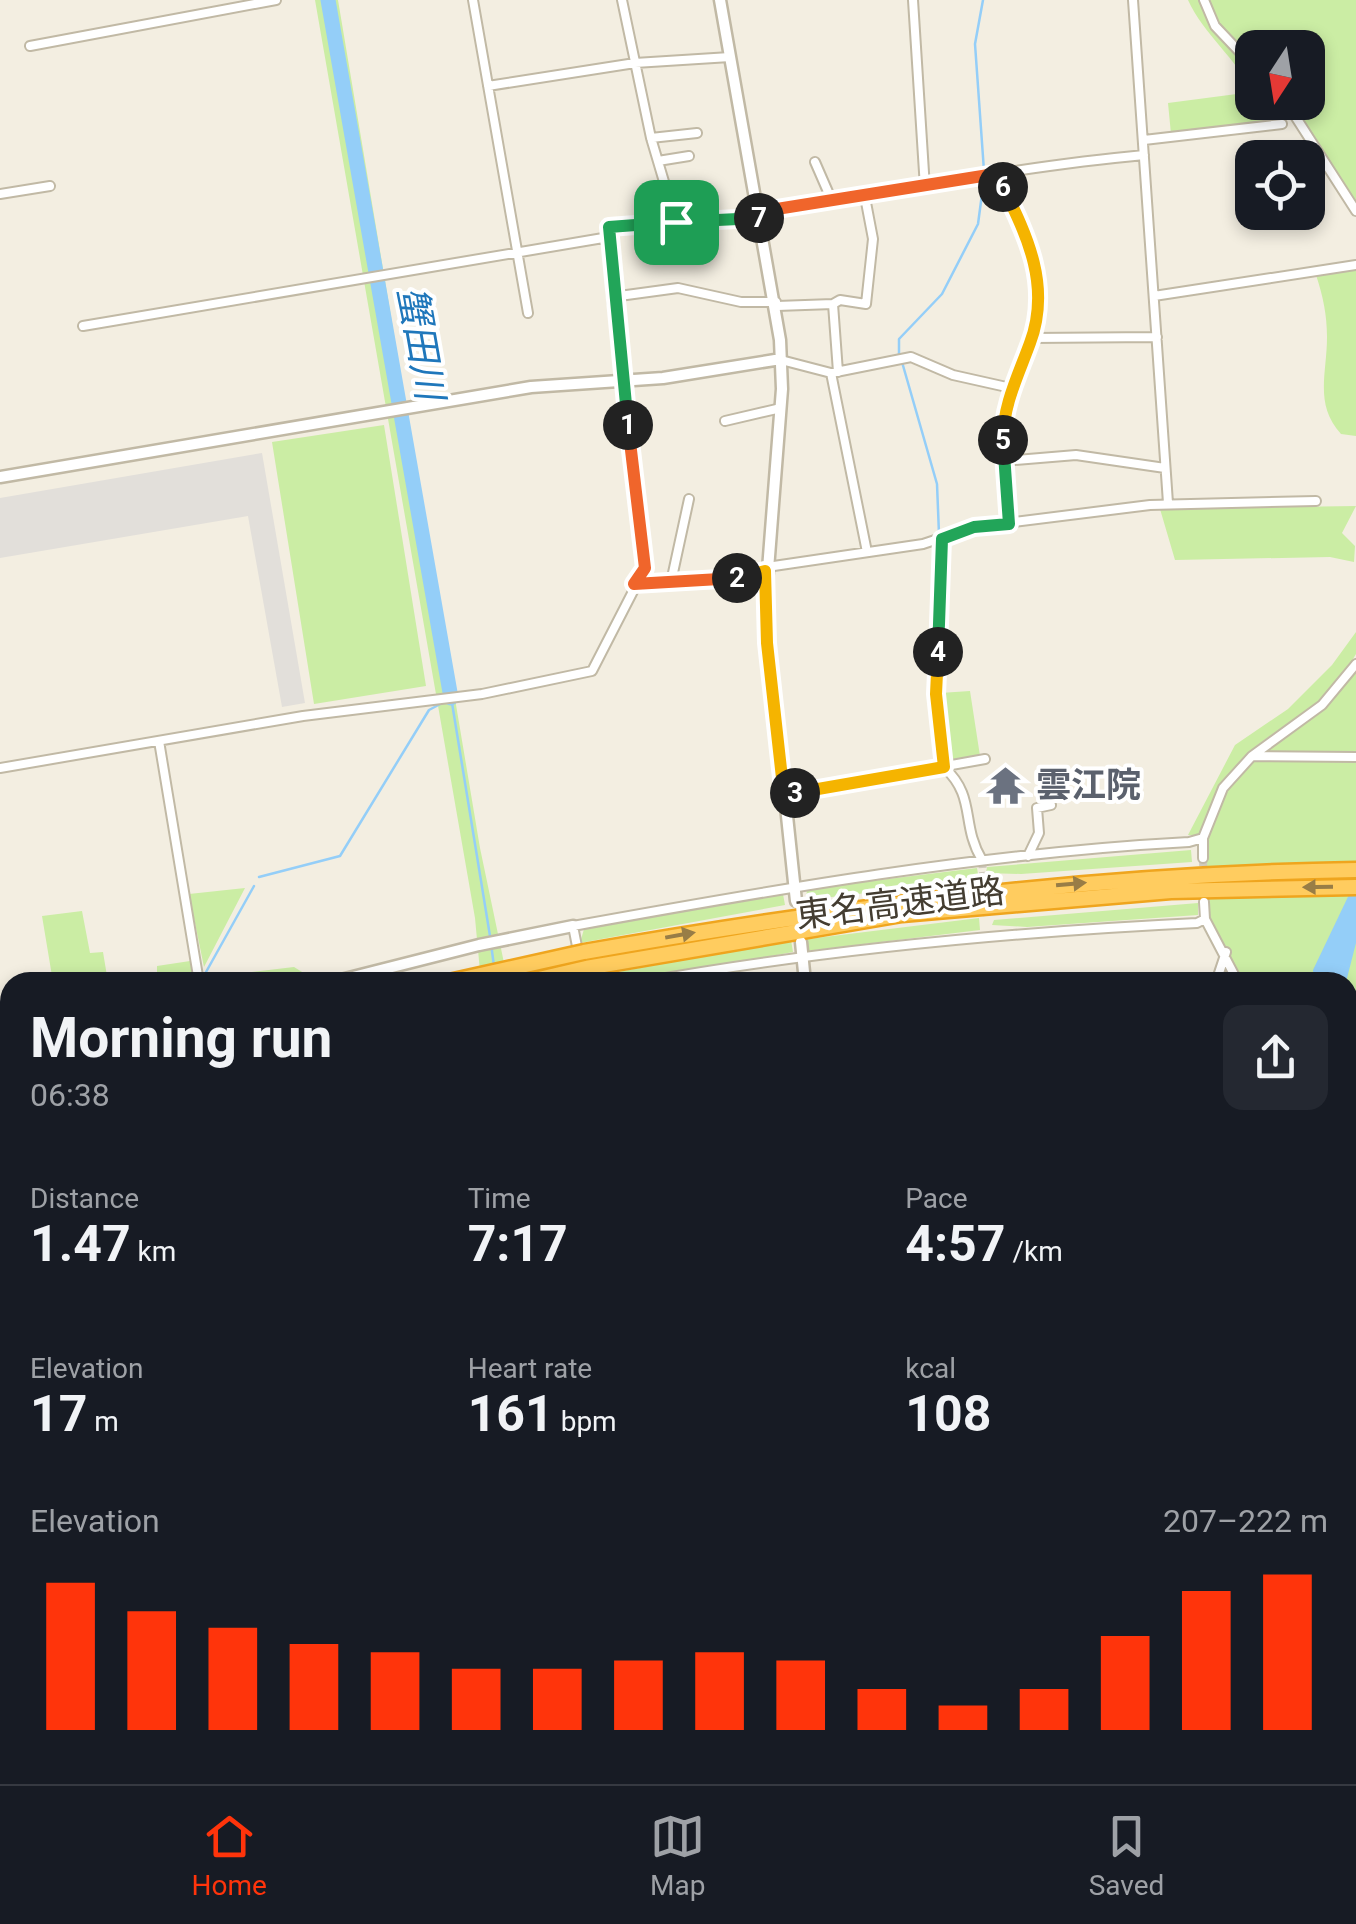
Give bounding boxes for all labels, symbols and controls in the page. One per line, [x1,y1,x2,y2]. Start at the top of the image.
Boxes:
north arrow [1235,30,1325,120]
map controls [1235,30,1325,230]
button: locate [1235,140,1325,230]
pin: 6 [978,162,1028,212]
text: 6 [995,170,1011,203]
pin [634,180,719,265]
pin: 7 [734,193,784,243]
icon: arrive [649,195,704,250]
text: 7 [751,201,767,234]
water label: 蟹田川 [389,283,453,407]
pin: 1 [603,400,653,450]
text: 1 [620,408,636,441]
pin: 5 [978,415,1028,465]
text: 5 [995,423,1011,456]
pin: 2 [712,553,762,603]
text: 2 [729,561,745,594]
pin: 4 [913,627,963,677]
text: 4 [930,635,946,668]
temple icon: 雲江院 [985,764,1027,806]
place label: 雲江院 [1036,765,1141,806]
pin: 3 [770,768,820,818]
text: 3 [787,776,803,809]
street label: 東名高速道路 [793,870,1007,937]
one-way arrow [1056,876,1088,892]
one-way arrow [1301,880,1333,896]
one-way arrow [665,927,696,942]
button: share [1223,1005,1328,1110]
text: Morning run [30,1006,332,1070]
text: 06:38 [30,1076,110,1114]
text: Distance [30,1182,139,1215]
text: Time [468,1182,531,1215]
text: Pace [905,1182,968,1215]
text: 1.47 [30,1215,131,1273]
text: 7:17 [468,1215,568,1273]
text: 4:57 [905,1215,1005,1273]
text: km [131,1235,176,1268]
text: /km [1005,1235,1063,1268]
text: Elevation [30,1352,143,1385]
text: Heart rate [468,1352,592,1385]
text: kcal [905,1352,956,1385]
text: 17 [30,1385,87,1443]
text: 161 [468,1385,554,1443]
text: 108 [905,1385,991,1443]
text: m [87,1405,119,1438]
text: bpm [554,1405,617,1438]
text: Elevation [30,1502,160,1540]
text: 207–222 m [1163,1502,1328,1540]
tab: Home [192,1809,267,1902]
tab: Map [650,1809,706,1902]
tab: Saved [1089,1809,1164,1902]

